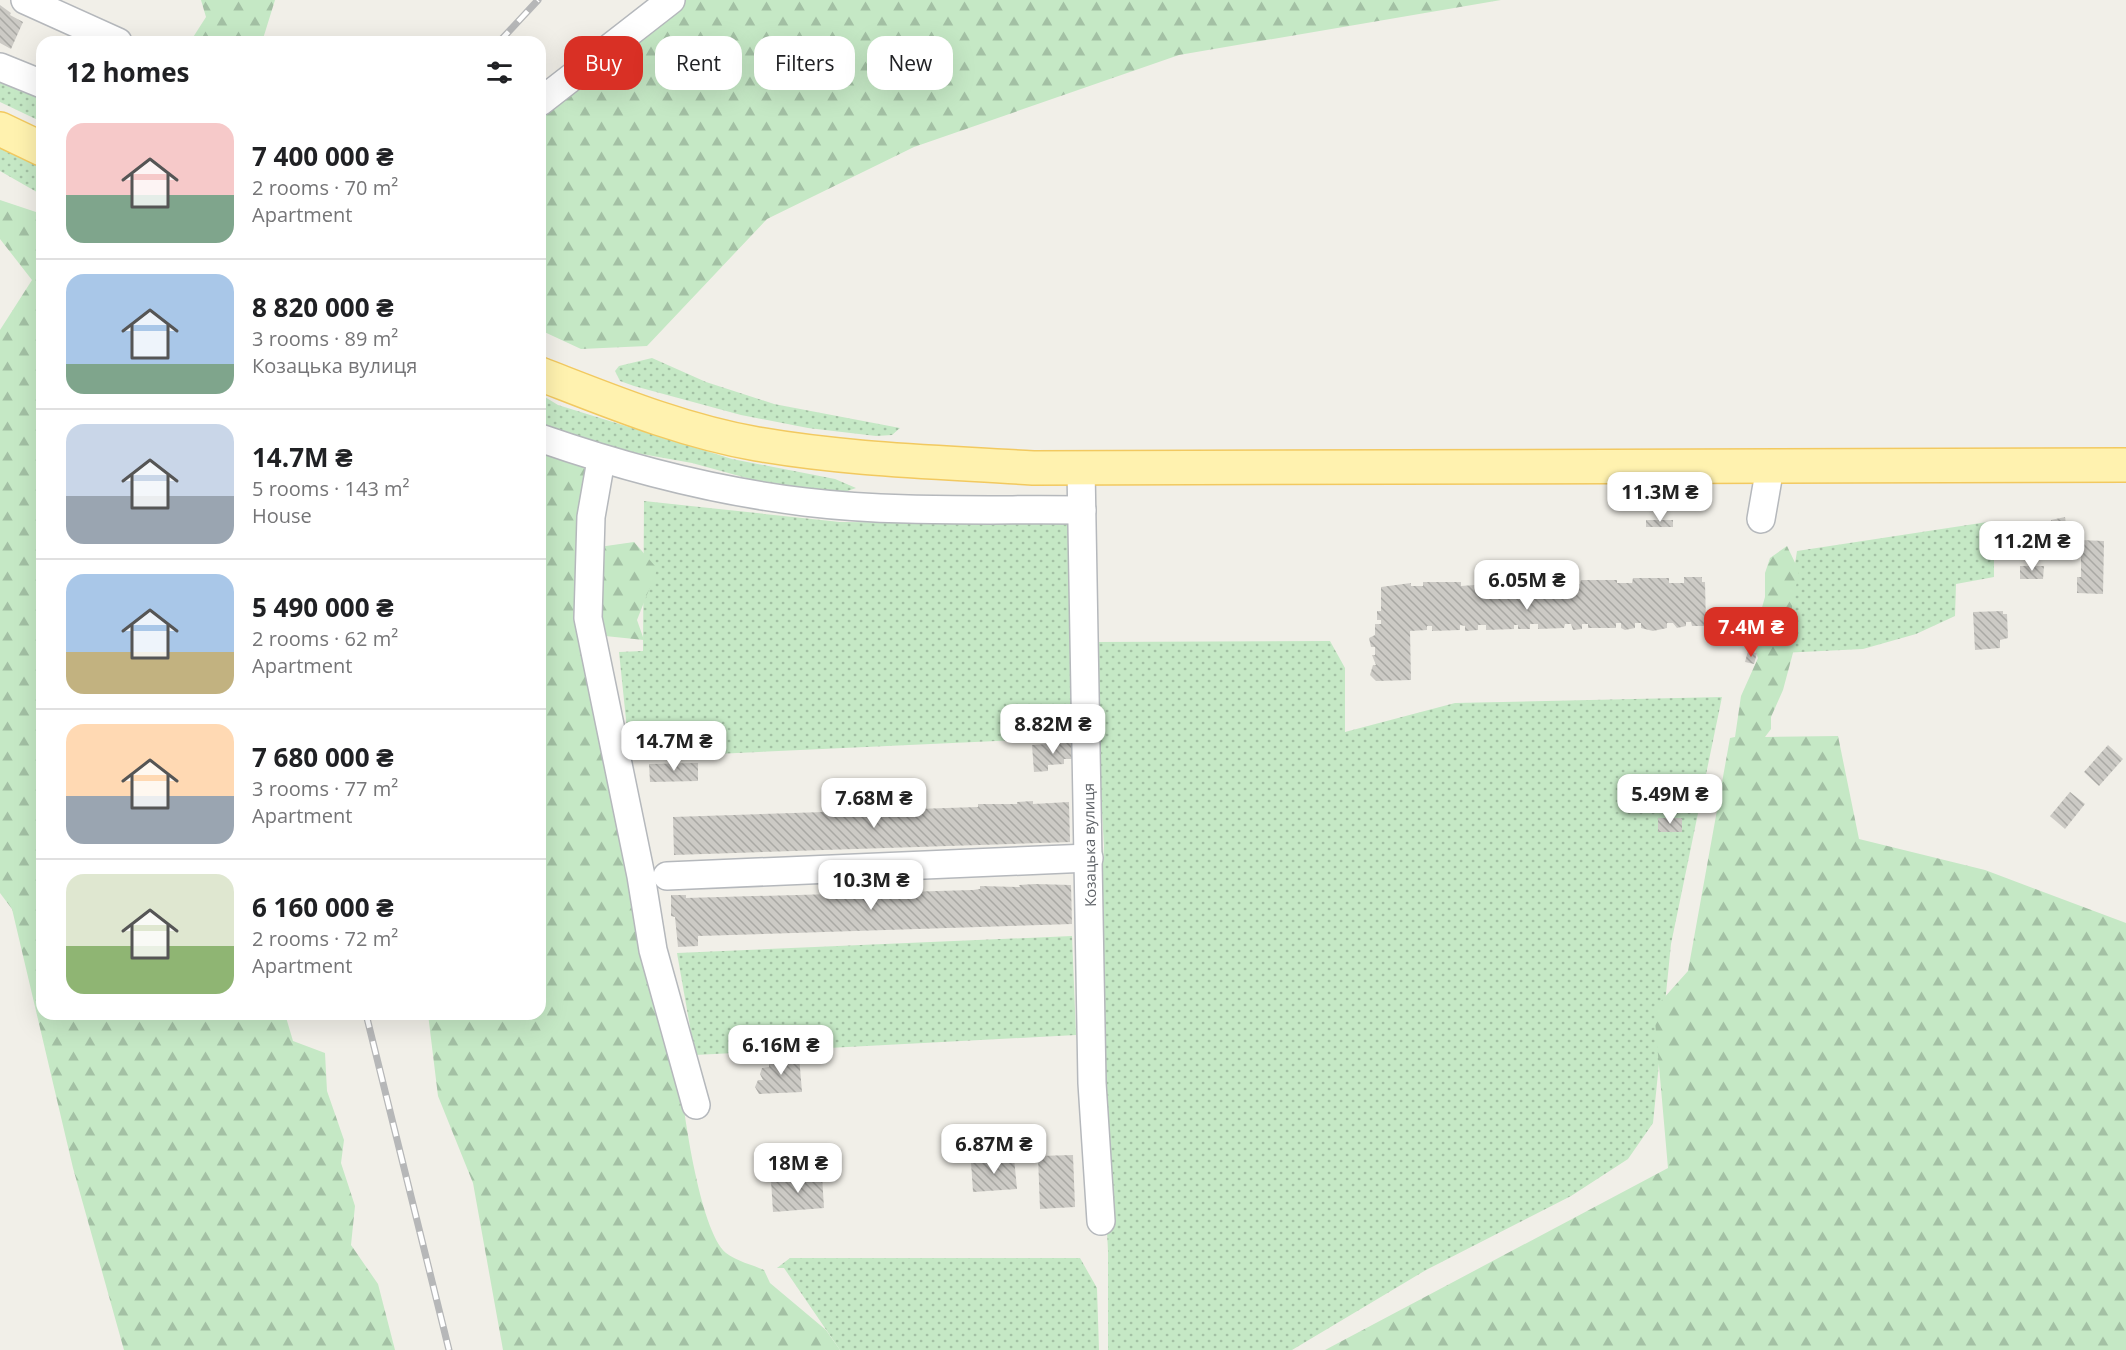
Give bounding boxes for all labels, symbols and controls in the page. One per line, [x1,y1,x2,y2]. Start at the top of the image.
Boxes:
chip: Buy [564,36,643,90]
chip: Rent [655,36,742,90]
chip: Filters [754,36,855,90]
chip: New [867,36,953,90]
text: 12 homes [66,54,190,90]
icon: filters [483,56,516,89]
text: 7 400 000 ₴ [252,138,394,174]
icon: home [114,147,186,219]
text: 2 rooms · 70 m² [252,174,398,201]
text: Apartment [252,201,352,228]
text: 8 820 000 ₴ [252,289,394,325]
icon: home [114,298,186,370]
text: 3 rooms · 89 m² [252,325,398,352]
text: Козацька вулиця [252,352,417,379]
text: 14.7M ₴ [252,439,353,475]
icon: home [114,448,186,520]
pin: 11.3M ₴ [1605,472,1715,523]
text: 5 rooms · 143 m² [252,475,410,502]
text: 11.3M ₴ [1621,478,1699,505]
text: House [252,502,312,529]
pin: 11.2M ₴ [1977,521,2087,572]
text: 11.2M ₴ [1993,527,2071,554]
pin: 6.05M ₴ [1472,560,1582,611]
text: 6.05M ₴ [1488,566,1566,593]
text: 5 490 000 ₴ [252,589,394,625]
icon: home [114,598,186,670]
pin: 7.4M ₴ [1702,607,1800,658]
text: 7.4M ₴ [1718,613,1784,640]
text: 2 rooms · 62 m² [252,625,398,652]
text: Apartment [252,652,352,679]
pin: 8.82M ₴ [998,704,1108,755]
text: 8.82M ₴ [1014,710,1092,737]
pin: 14.7M ₴ [619,721,729,772]
text: 14.7M ₴ [635,727,713,754]
text: 7 680 000 ₴ [252,739,394,775]
icon: home [114,748,186,820]
pin: 5.49M ₴ [1615,774,1725,825]
text: 3 rooms · 77 m² [252,775,398,802]
pin: 7.68M ₴ [819,778,929,829]
text: 5.49M ₴ [1631,780,1709,807]
street label: Козацька вулиця [1078,783,1100,907]
text: 7.68M ₴ [835,784,913,811]
text: Apartment [252,802,352,829]
pin: 10.3M ₴ [816,860,926,911]
text: 10.3M ₴ [832,866,910,893]
text: 6 160 000 ₴ [252,889,394,925]
icon: home [114,898,186,970]
text: 2 rooms · 72 m² [252,925,398,952]
text: Apartment [252,952,352,979]
pin: 6.16M ₴ [726,1025,836,1076]
text: 6.16M ₴ [742,1031,820,1058]
pin: 6.87M ₴ [939,1124,1049,1175]
text: 6.87M ₴ [955,1130,1033,1157]
pin: 18M ₴ [756,1143,840,1194]
text: 18M ₴ [768,1149,828,1176]

